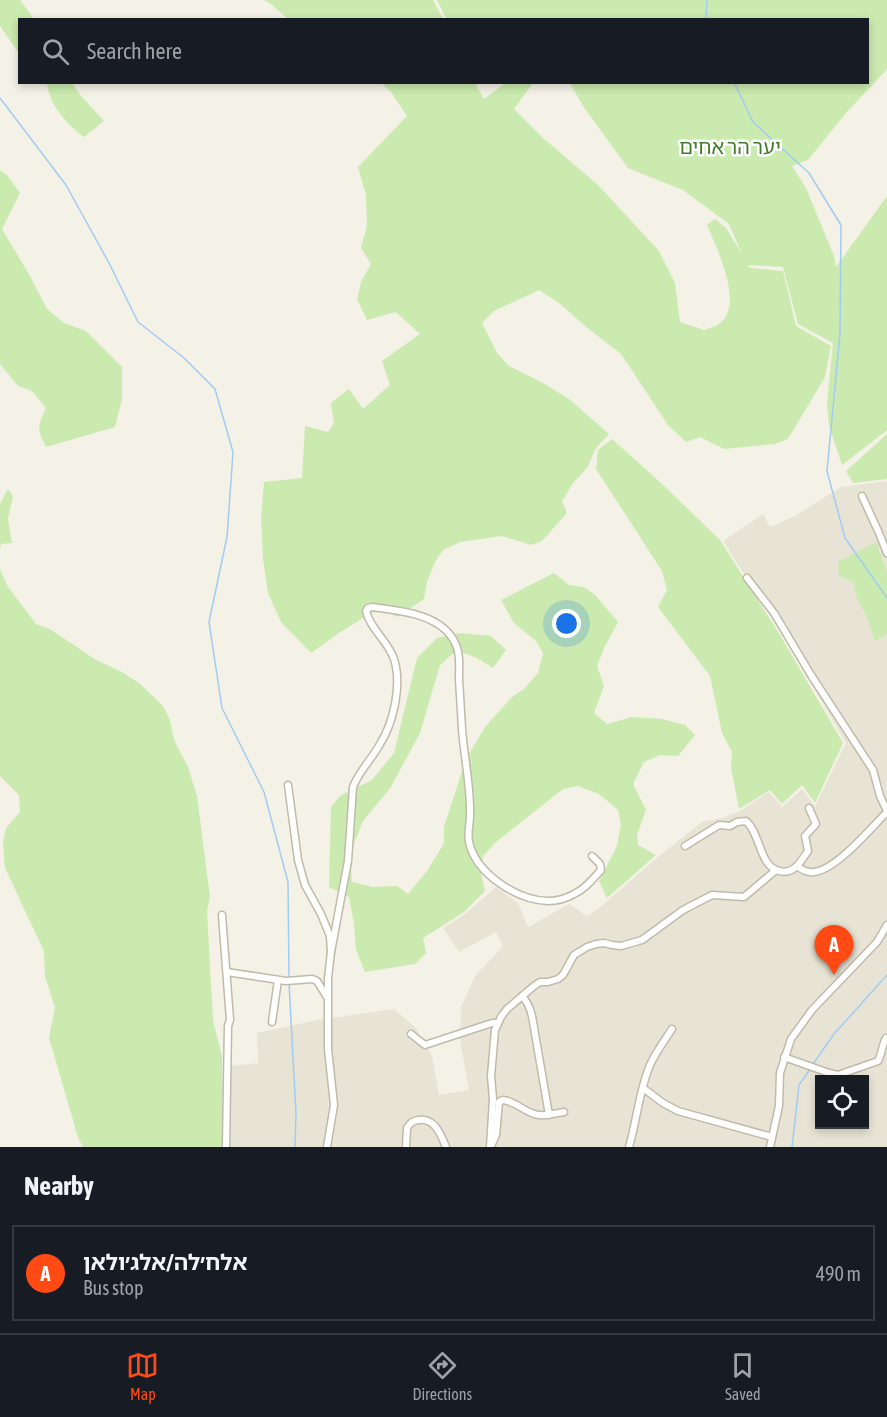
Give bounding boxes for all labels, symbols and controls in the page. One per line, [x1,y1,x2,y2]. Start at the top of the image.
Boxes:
search box [18,18,869,84]
icon: search [39,35,72,68]
text: Search here [87,38,182,64]
park label: יער הר אחים [679,135,781,158]
your location [552,609,581,638]
pin: A [814,926,854,975]
map controls [815,1075,869,1129]
button: locate [815,1075,869,1129]
text: Nearby [24,1171,94,1201]
text: אלח׳לה/אלג׳ולאן [83,1249,247,1275]
text: A [41,1262,50,1285]
text: 490 m [816,1262,861,1285]
text: Bus stop [83,1276,143,1299]
tab: Map [126,1349,159,1403]
tab: Directions [412,1349,472,1403]
tab: Saved [725,1349,760,1403]

